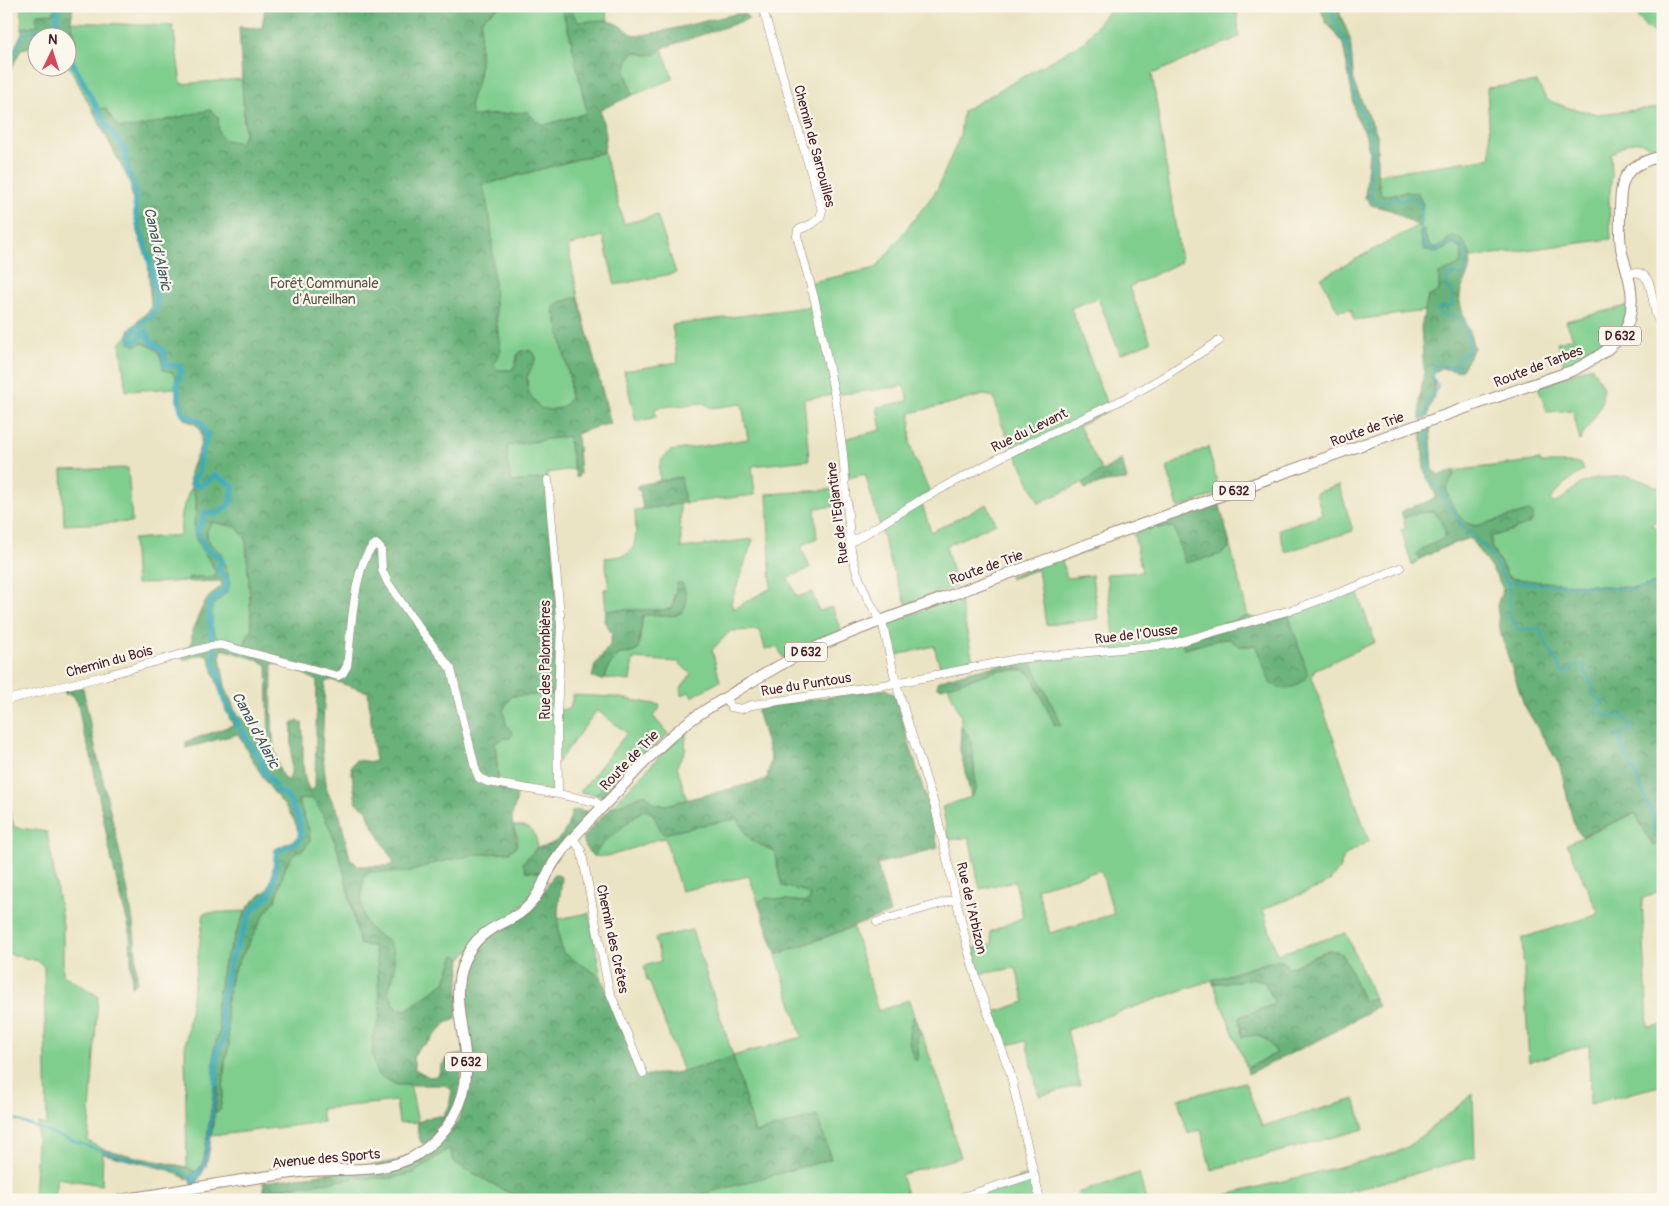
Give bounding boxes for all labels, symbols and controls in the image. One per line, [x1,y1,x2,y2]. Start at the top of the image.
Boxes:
north arrow [28,28,78,78]
text: N [48,31,58,48]
street label: Chemin de Sarrouilles [790,83,839,210]
water label: Canal d'Alaric [139,206,176,294]
park label: Forêt Communale d'Aureilhan [270,275,378,308]
road number: D 632 [1599,326,1641,346]
street label: Route de Tarbes [1491,341,1586,391]
street label: Rue du Levant [988,405,1070,456]
street label: Route de Trie [1328,408,1406,451]
street label: Rue de l'Eglantine [823,461,852,565]
road number: D 632 [1213,482,1255,501]
street label: Route de Trie [947,546,1025,589]
street label: Rue des Palombières [537,599,554,720]
street label: Rue de l'Ousse [1094,621,1179,648]
street label: Chemin du Bois [64,642,155,681]
road number: D 632 [785,642,827,662]
street label: Rue du Puntous [760,669,853,700]
water label: Canal d'Alaric [227,689,284,773]
street label: Route de Trie [597,727,662,794]
street label: Rue de l'Arbizon [953,860,990,956]
street label: Chemin des Crêtes [593,883,632,996]
road number: D 632 [445,1052,487,1072]
street label: Avenue des Sports [271,1145,382,1172]

